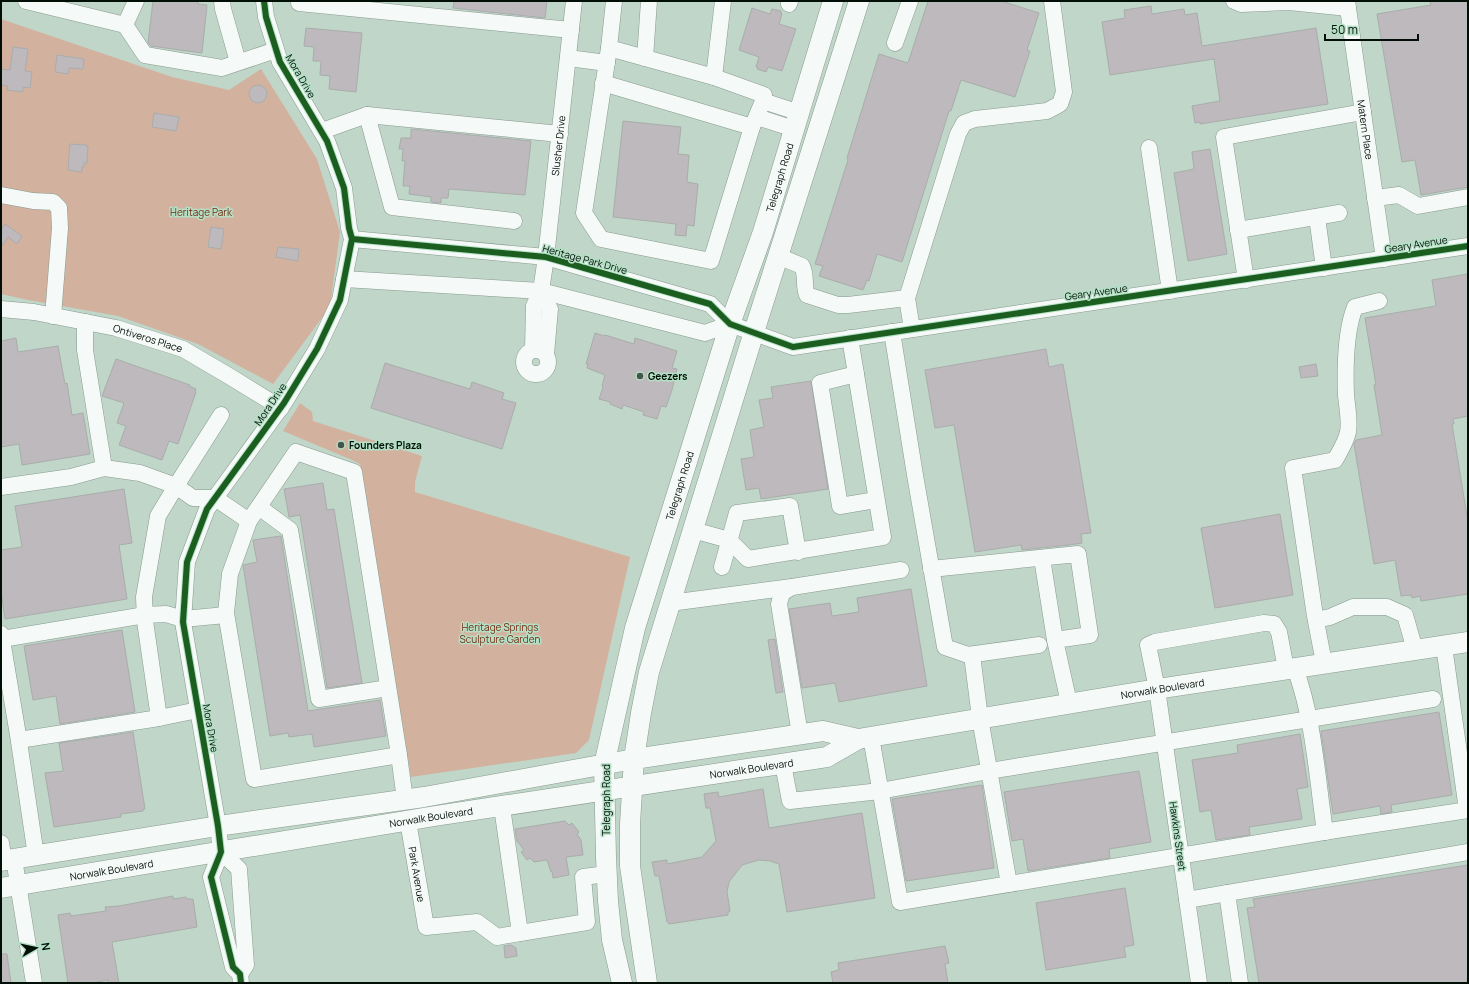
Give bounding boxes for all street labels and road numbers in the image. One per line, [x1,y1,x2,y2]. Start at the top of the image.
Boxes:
street label: Mora Drive [283,51,319,101]
street label: Matern Place [1354,99,1377,161]
street label: Slusher Drive [548,115,568,176]
street label: Telegraph Road [762,141,797,214]
street label: Geary Avenue [1384,232,1449,256]
street label: Heritage Park Drive [541,241,629,277]
street label: Geary Avenue [1064,281,1129,303]
street label: Ontiveros Place [111,320,184,355]
street label: Mora Drive [251,380,289,428]
street label: Telegraph Road [662,449,697,522]
street label: Norwalk Boulevard [1120,675,1205,702]
street label: Mora Drive [200,703,222,753]
street label: Norwalk Boulevard [709,755,794,782]
street label: Telegraph Road [599,764,613,836]
street label: Hawkins Street [1166,800,1190,872]
street label: Norwalk Boulevard [388,803,474,830]
street label: Park Avenue [405,845,429,903]
street label: Norwalk Boulevard [69,856,154,883]

